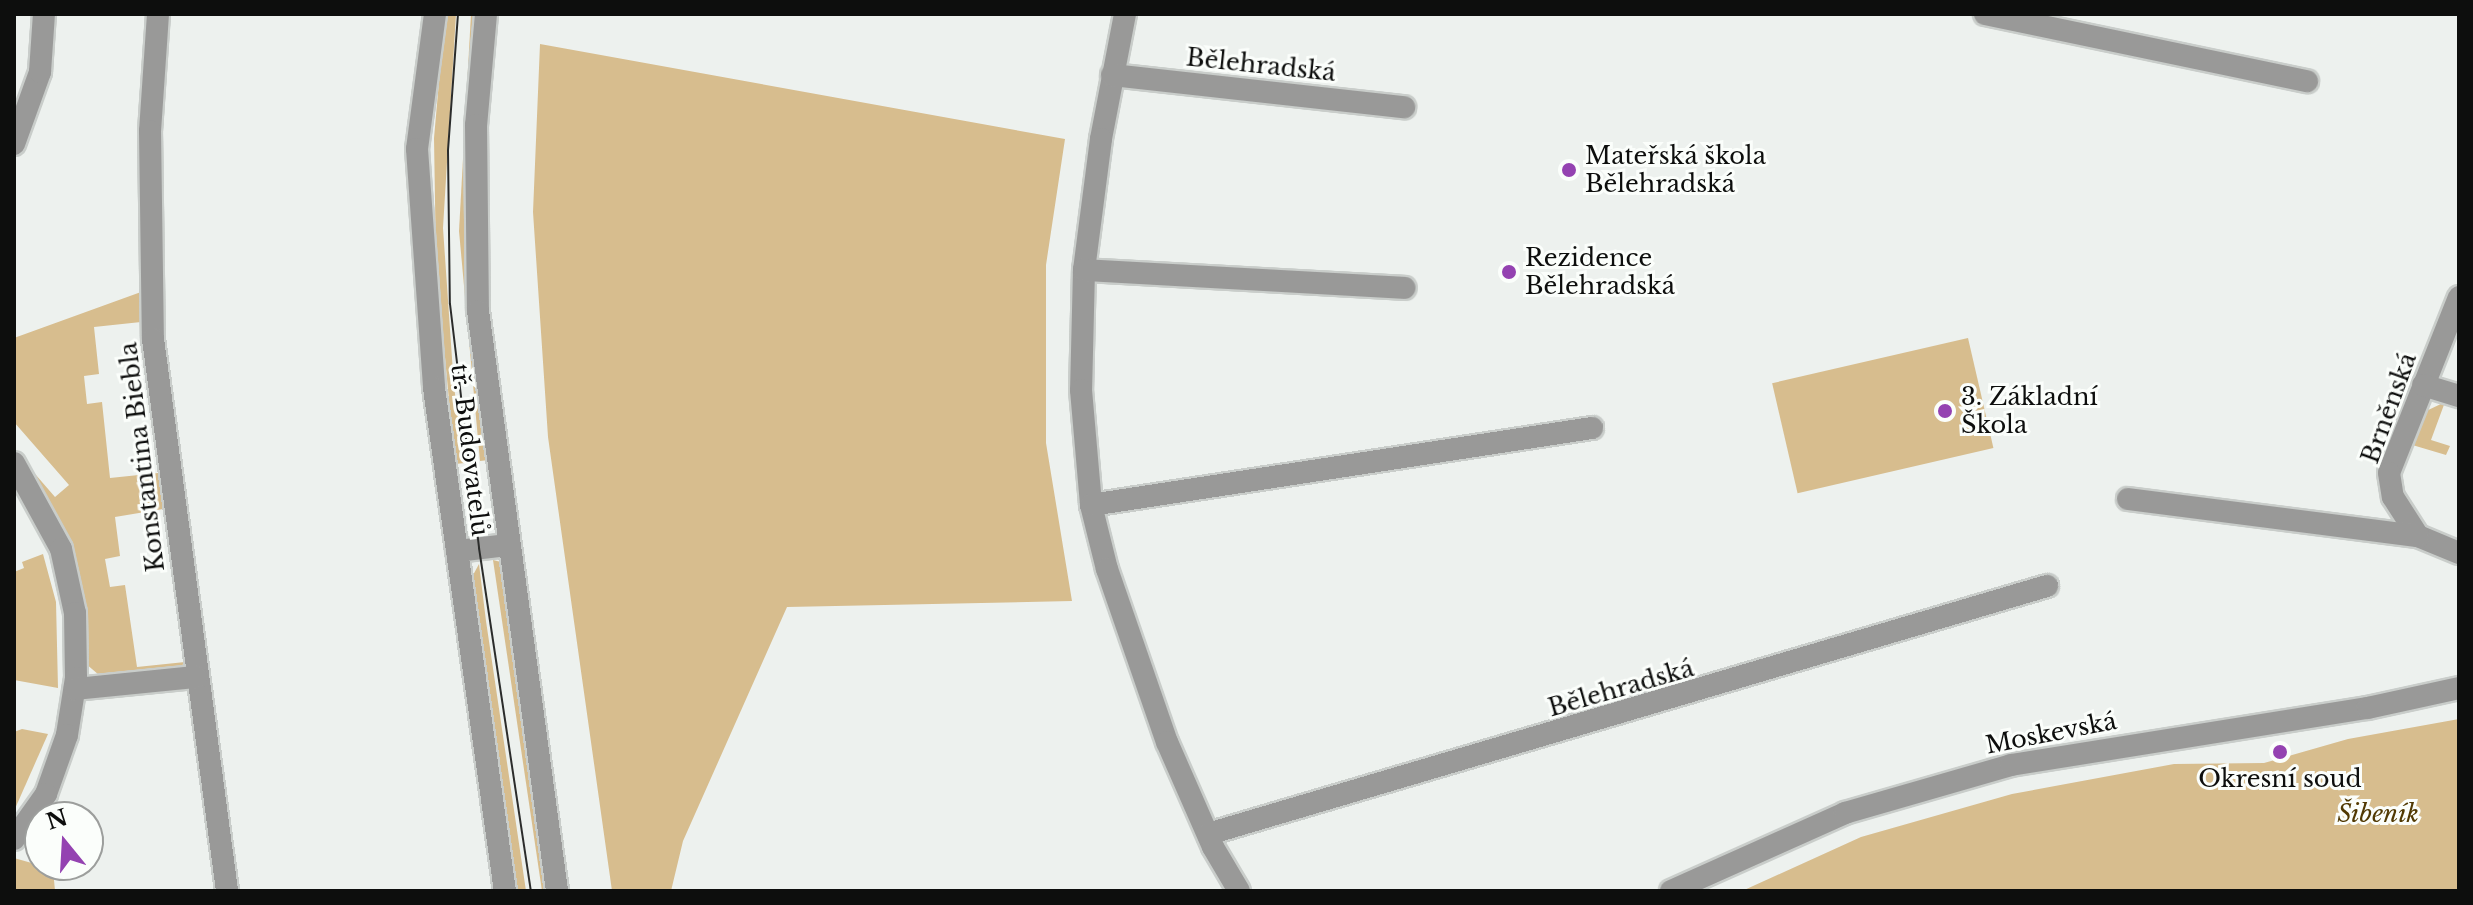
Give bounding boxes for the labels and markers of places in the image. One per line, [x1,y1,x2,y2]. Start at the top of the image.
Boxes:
place label: Mateřská škola Bělehradská [1585,142,1766,198]
marker: Mateřská škola Bělehradská [1560,161,1578,179]
place label: Rezidence Bělehradská [1525,244,1675,300]
marker: Rezidence Bělehradská [1500,263,1518,281]
place label: 3. Základní Škola [1961,383,2098,439]
marker: 3. Základní Škola [1936,402,1954,420]
marker: Okresní soud [2271,743,2289,761]
place label: Okresní soud [2198,765,2362,793]

